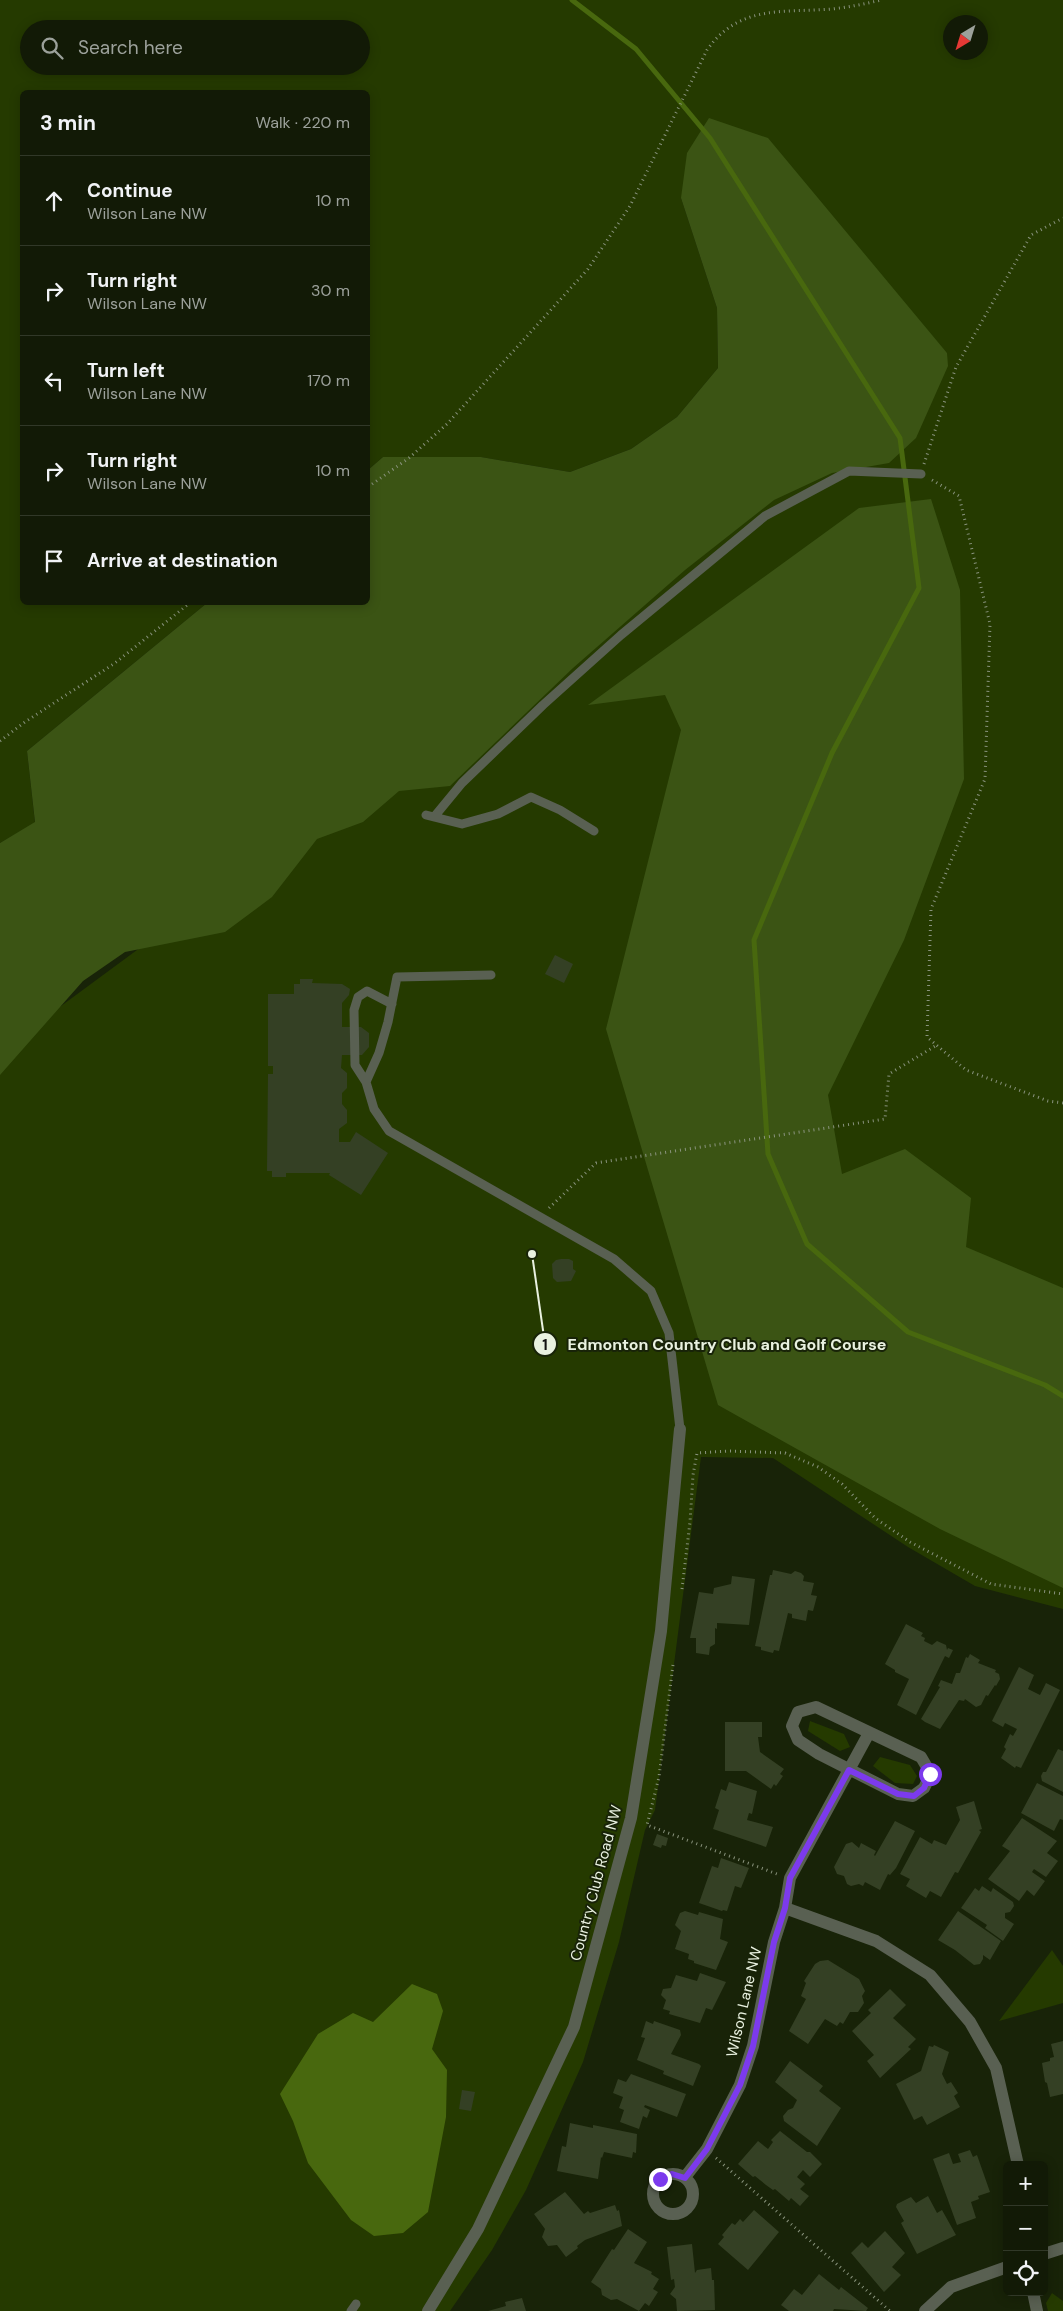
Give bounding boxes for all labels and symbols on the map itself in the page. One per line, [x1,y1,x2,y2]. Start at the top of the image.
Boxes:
north arrow [943,15,988,60]
callout: Edmonton Country Club and Golf Course [532,1329,896,1360]
text: Edmonton Country Club and Golf Course [568,1334,886,1355]
text: 1 [542,1335,548,1355]
route start [919,1763,942,1786]
street label: Country Club Road NW [566,1802,627,1963]
street label: Wilson Lane NW [722,1944,767,2059]
route end [649,2168,672,2191]

